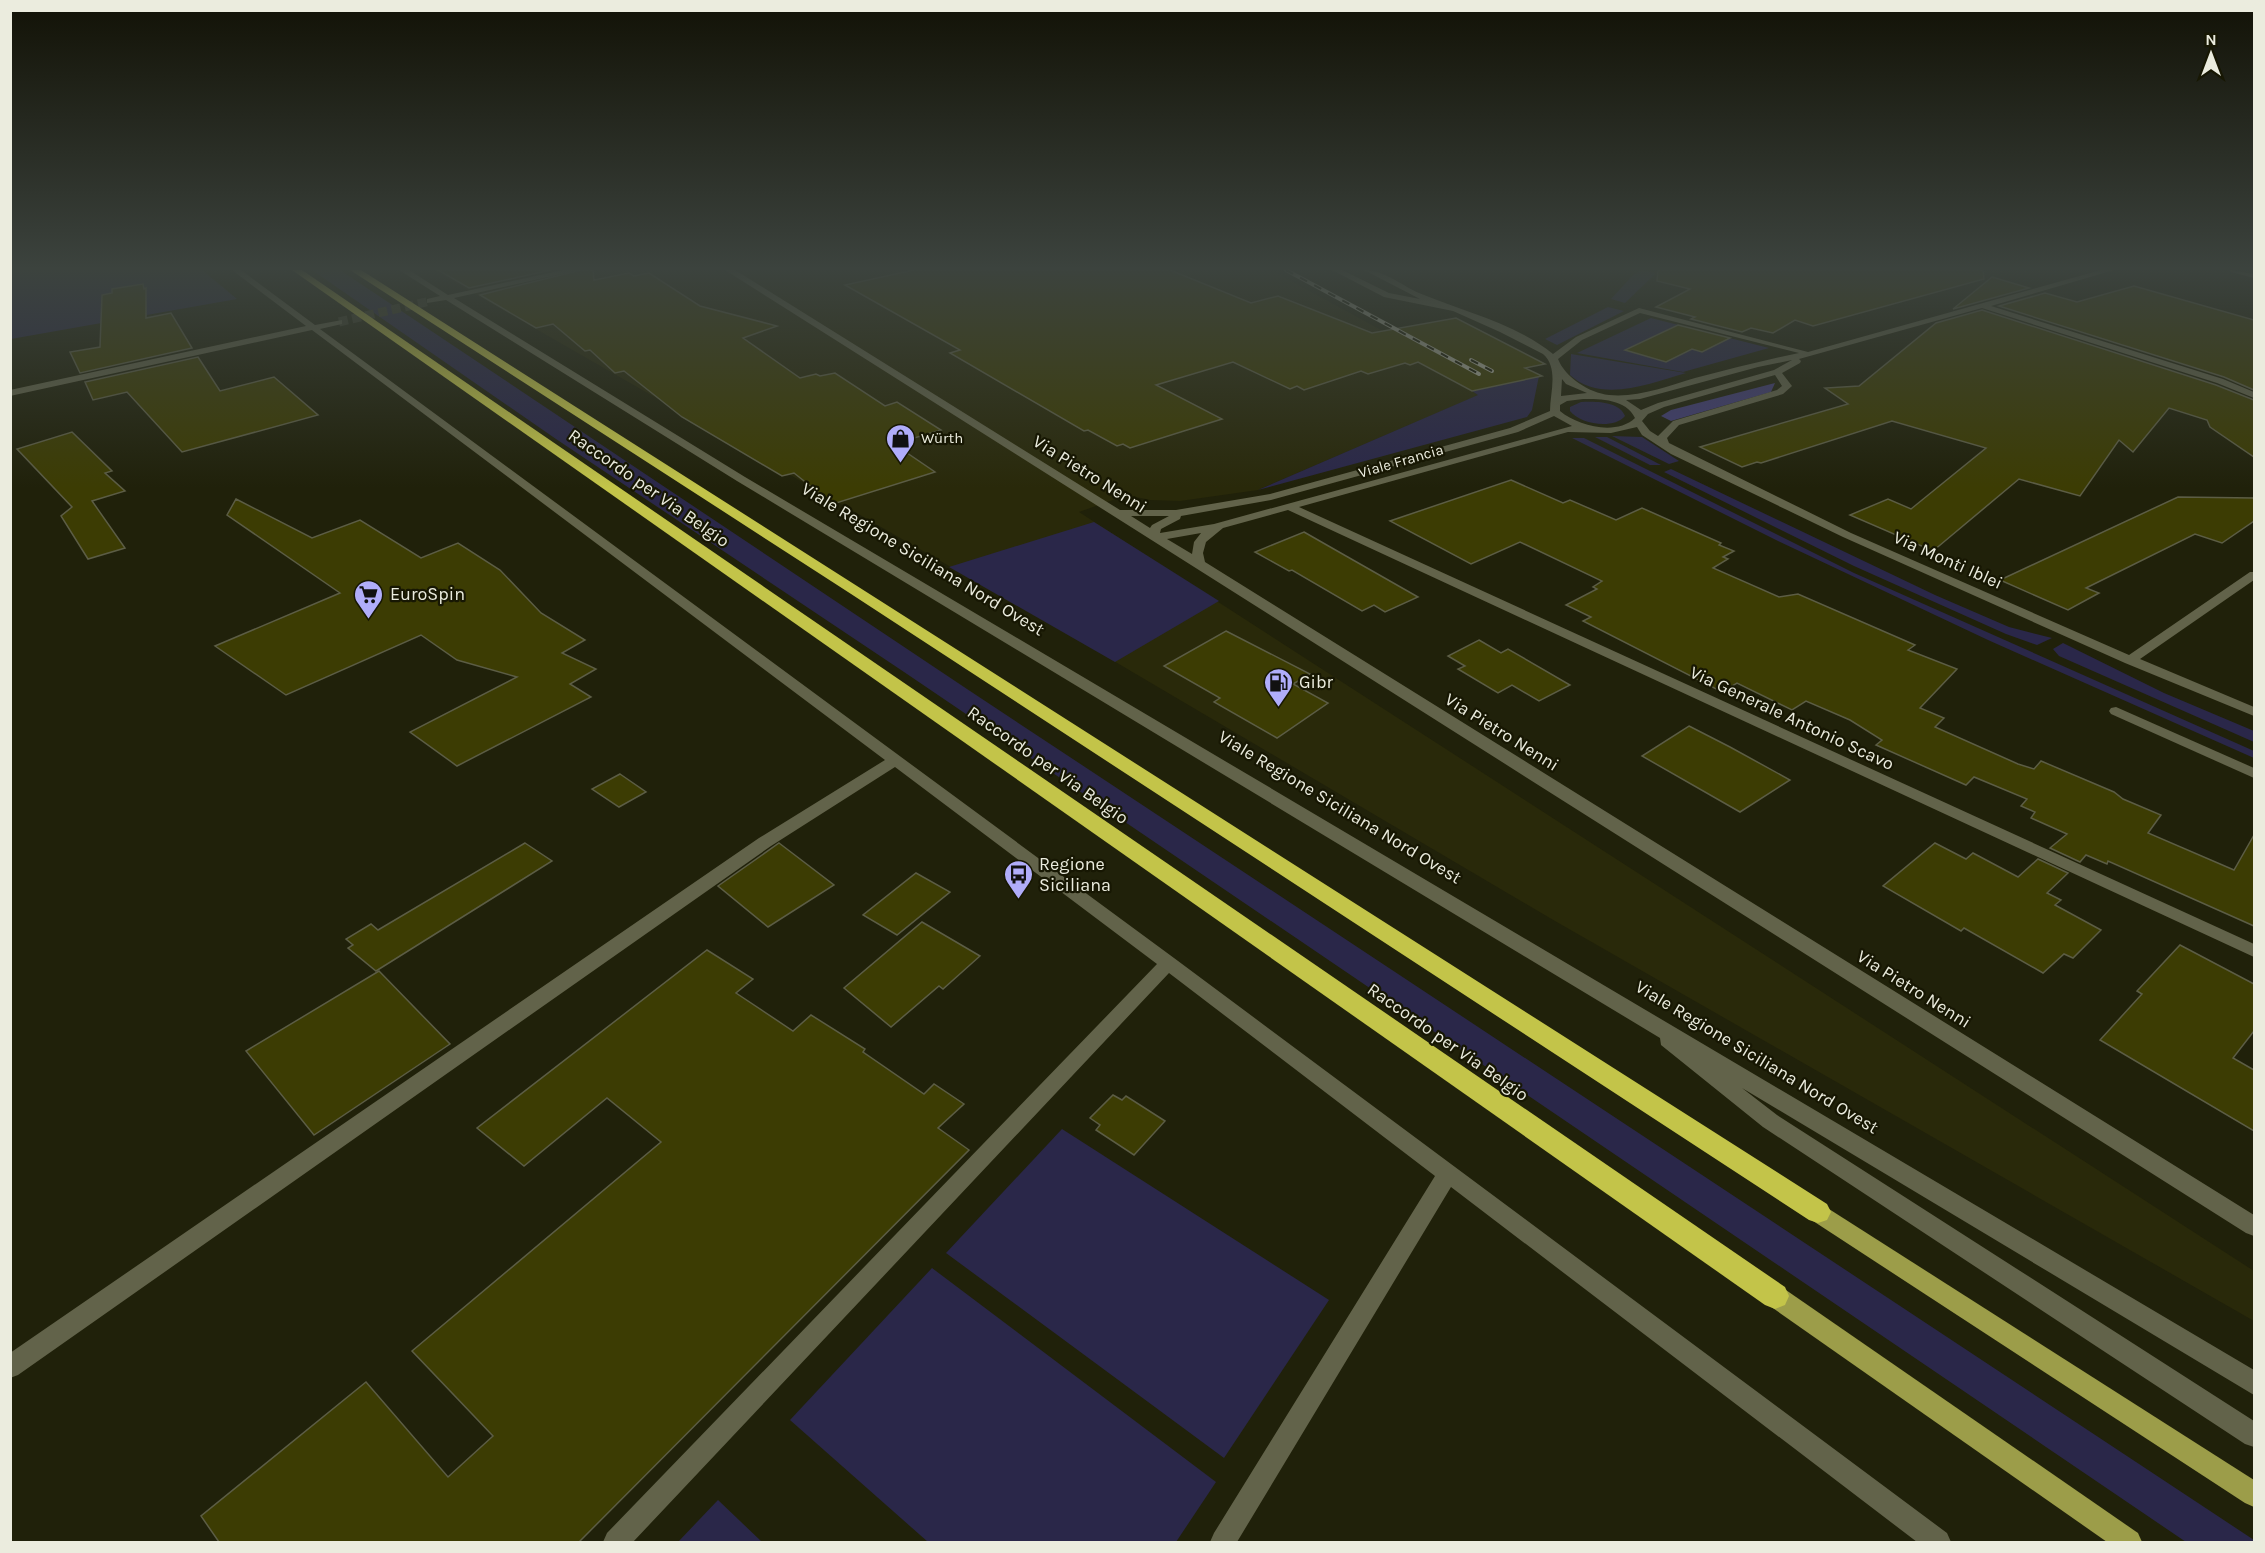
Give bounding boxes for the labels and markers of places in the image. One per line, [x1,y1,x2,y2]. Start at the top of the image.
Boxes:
shop icon: Würth [884,422,916,464]
place label: Würth [921,429,963,447]
supermarket icon: EuroSpin [353,578,385,620]
place label: EuroSpin [390,583,465,605]
fuel station icon: Gibr [1262,666,1294,708]
place label: Gibr [1299,671,1334,693]
place label: Regione Siciliana [1039,853,1111,896]
bus stop icon: Regione Siciliana [1002,858,1034,900]

